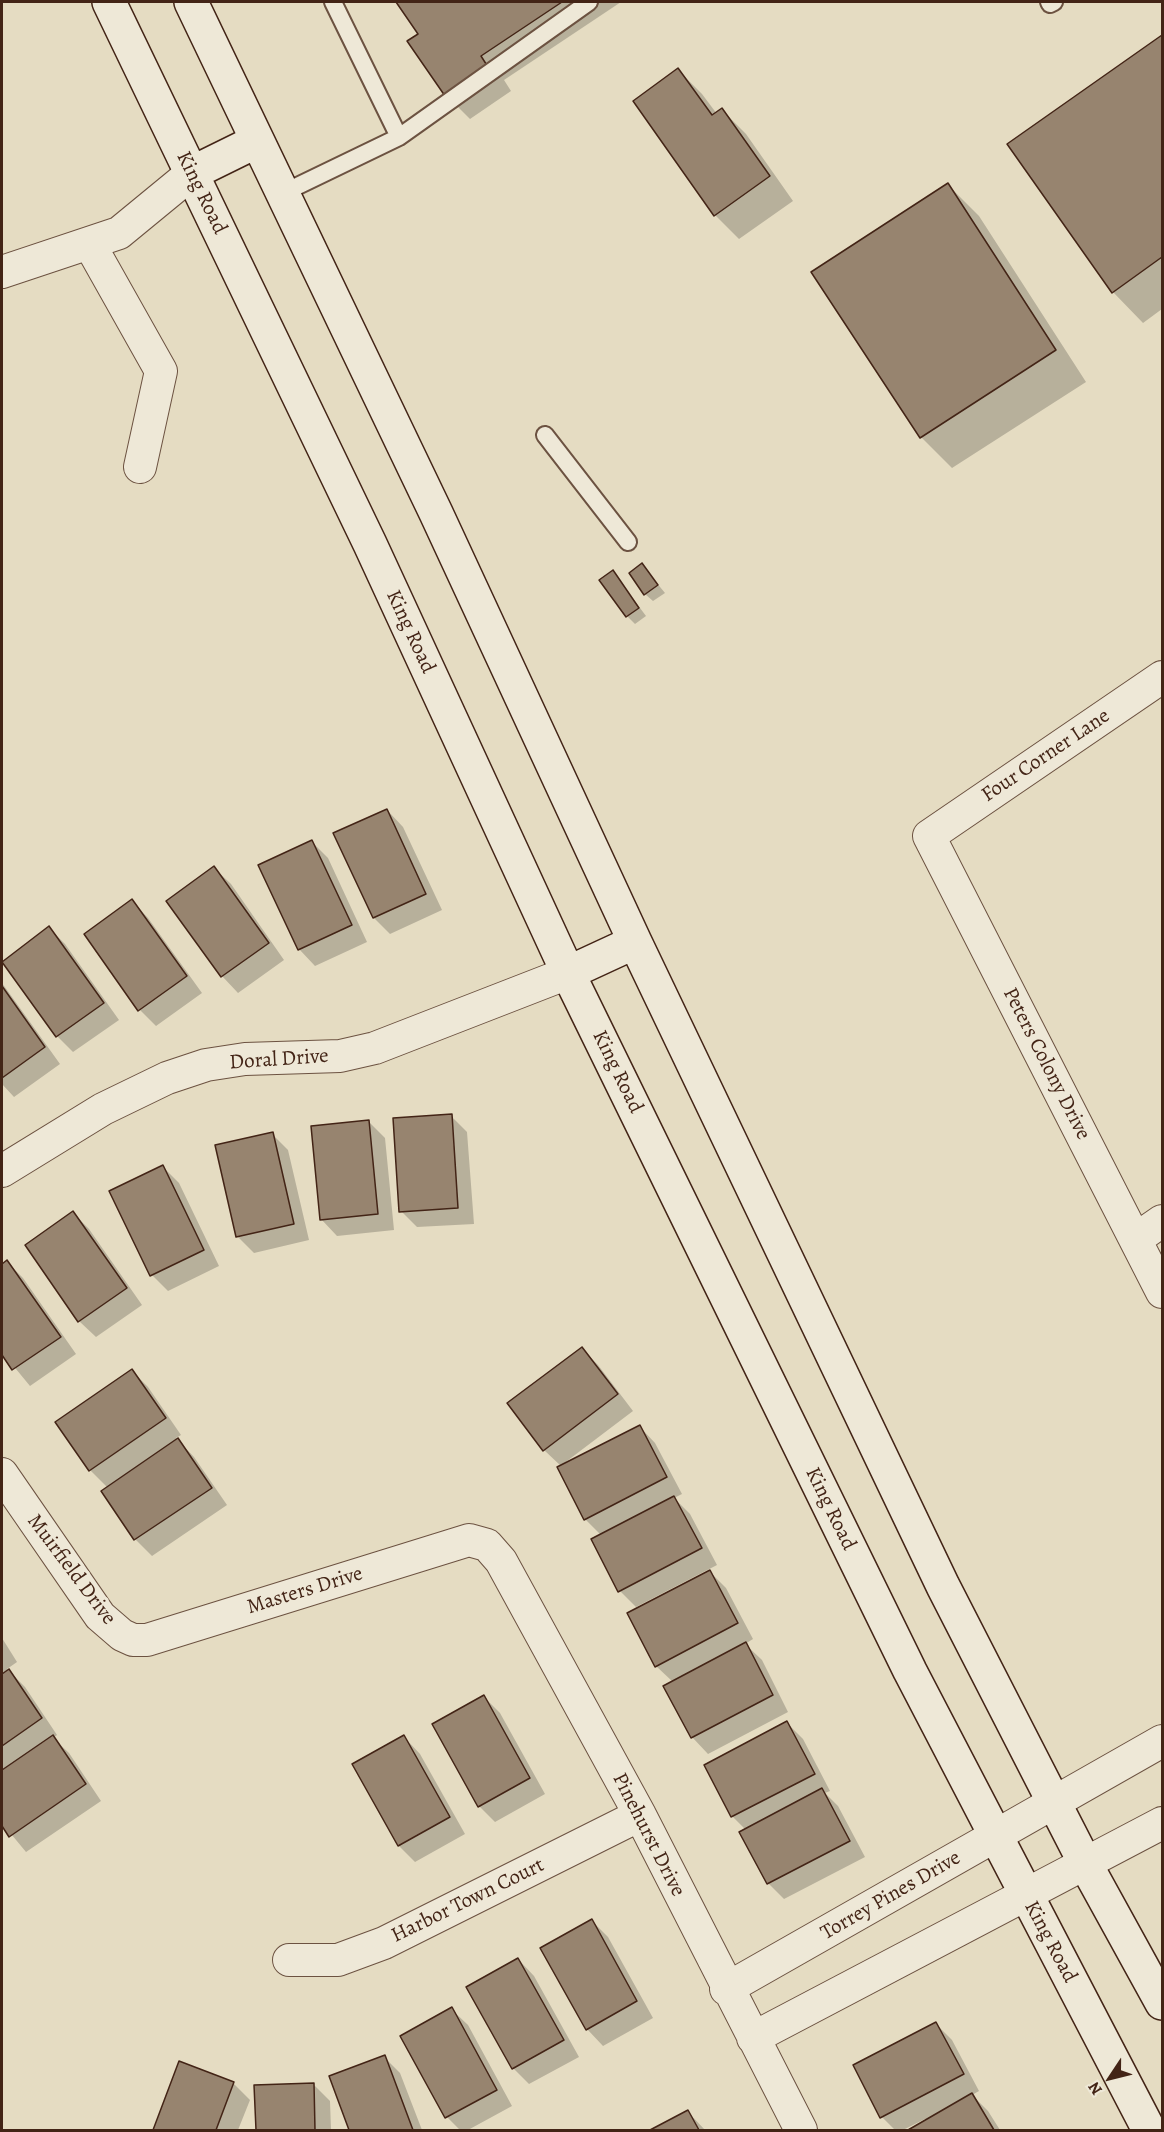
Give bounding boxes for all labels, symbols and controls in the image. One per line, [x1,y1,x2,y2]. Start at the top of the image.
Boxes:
street label: King Road [170,147,232,239]
street label: King Road [380,586,440,678]
street label: Four Corner Lane [977,704,1115,808]
street label: Peters Colony Drive [997,984,1095,1144]
street label: King Road [586,1026,648,1118]
street label: Doral Drive [229,1044,329,1076]
street label: King Road [799,1463,861,1555]
street label: Muirfield Drive [21,1510,121,1630]
street label: Masters Drive [244,1561,366,1621]
street label: Pinehurst Drive [606,1769,690,1901]
street label: Torrey Pines Drive [817,1846,965,1946]
street label: Harbor Town Court [387,1853,549,1949]
street label: King Road [1018,1897,1082,1987]
north arrow [1080,2048,1140,2108]
text: N [1083,2077,1108,2099]

